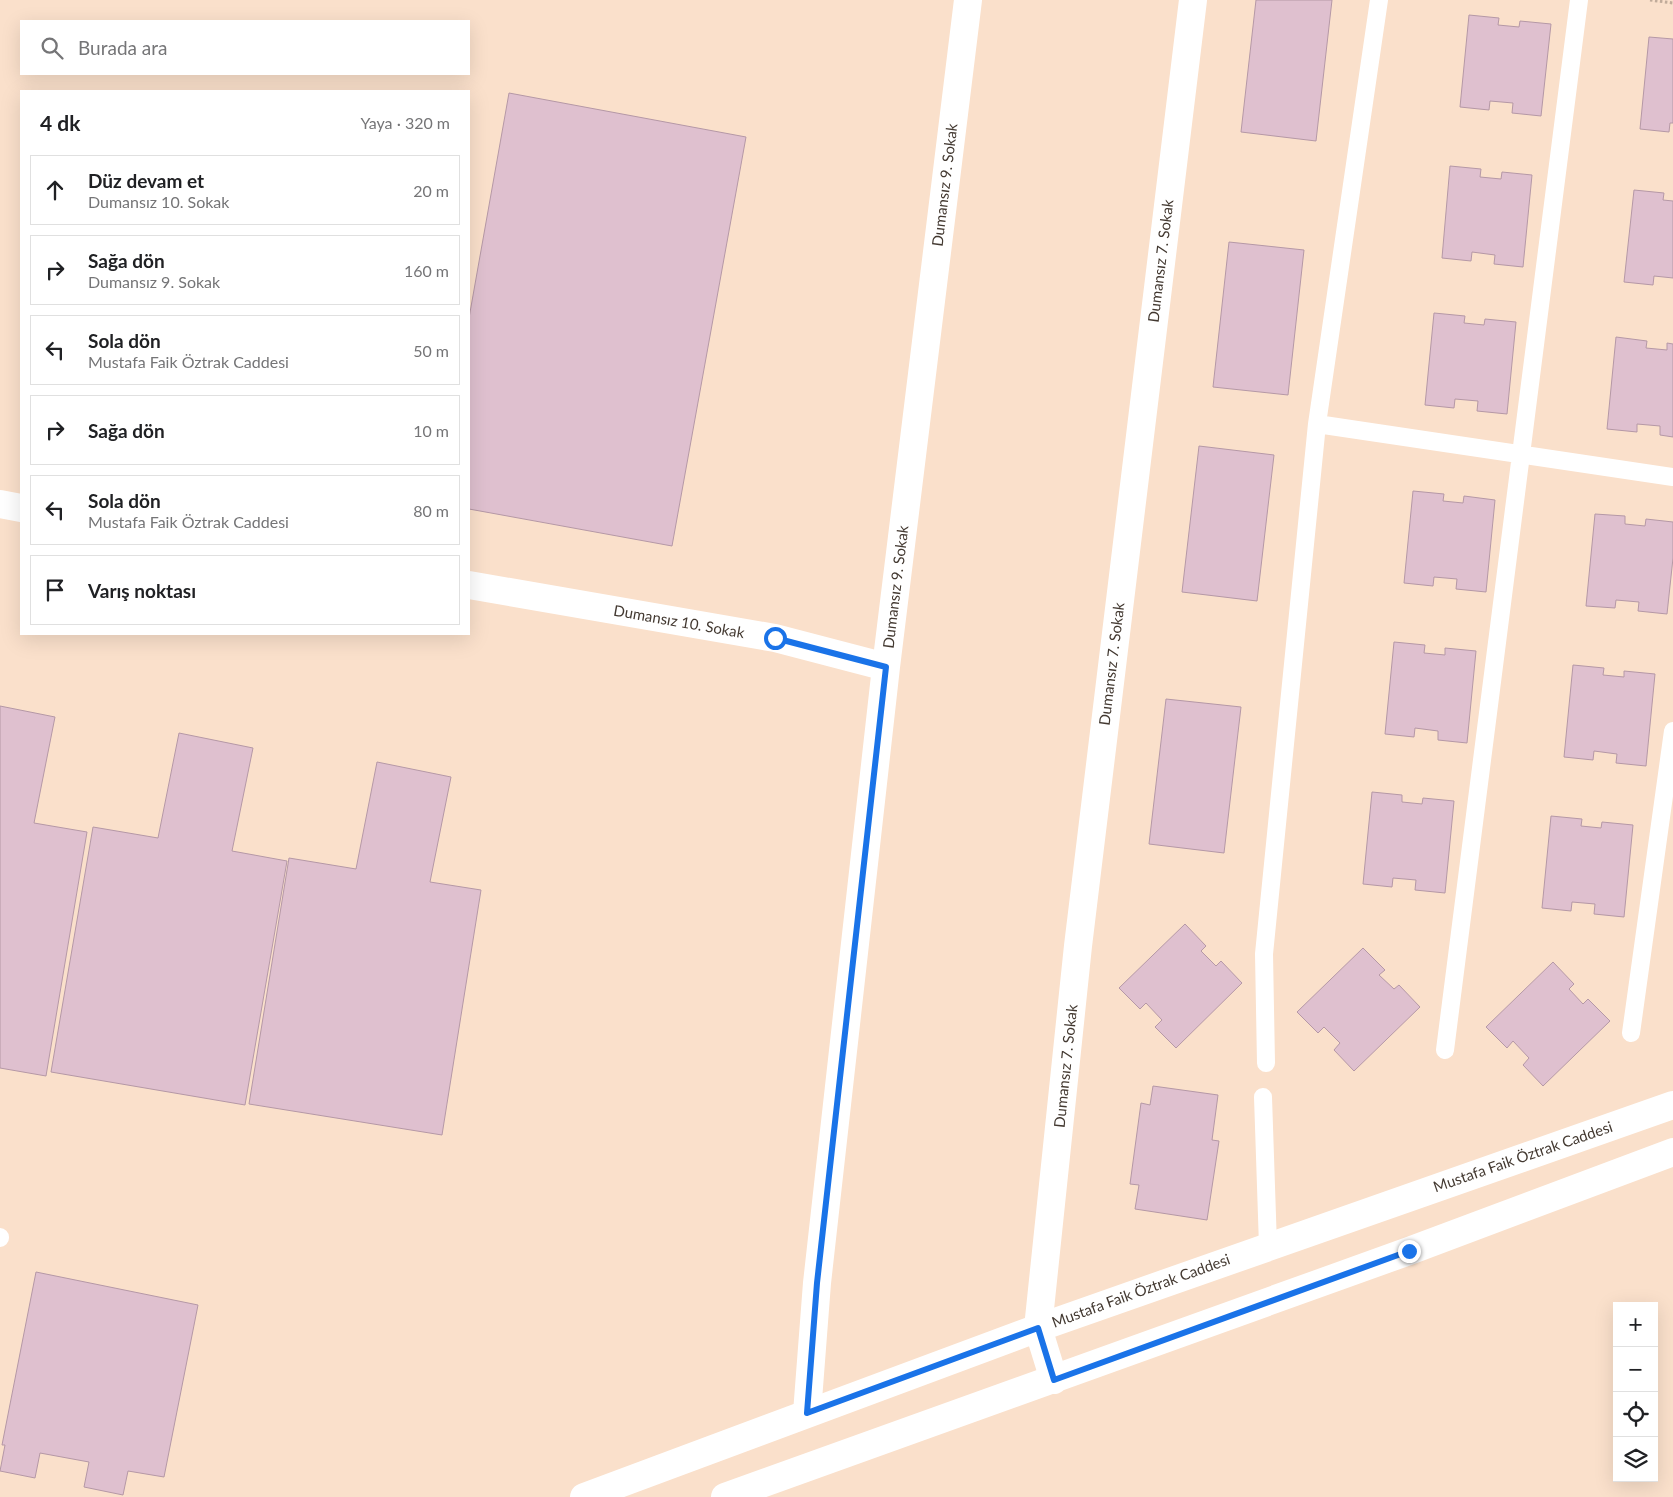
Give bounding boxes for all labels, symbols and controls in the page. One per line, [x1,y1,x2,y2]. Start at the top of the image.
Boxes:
search box [20,20,470,75]
icon: search [38,34,66,62]
text: Burada ara [78,36,167,59]
text: 4 dk [40,110,80,135]
text: Yaya · 320 m [361,113,450,132]
street label: Dumansız 9. Sokak [928,122,961,247]
text: Düz devam et [88,169,204,192]
icon: ahead [41,176,69,204]
text: 20 m [413,181,449,200]
text: Dumansız 10. Sokak [88,192,229,211]
street label: Dumansız 7. Sokak [1144,198,1177,323]
text: Sağa dön [88,249,165,272]
icon: right [41,256,69,284]
text: 160 m [404,261,449,280]
text: Dumansız 9. Sokak [88,272,220,291]
text: Sola dön [88,329,161,352]
icon: left [41,336,69,364]
text: 50 m [413,341,449,360]
text: Mustafa Faik Öztrak Caddesi [88,352,289,371]
icon: right [41,416,69,444]
text: Sağa dön [88,419,165,442]
text: 10 m [413,421,449,440]
text: Sola dön [88,489,161,512]
icon: left [41,496,69,524]
text: 80 m [413,501,449,520]
text: Mustafa Faik Öztrak Caddesi [88,512,289,531]
street label: Dumansız 9. Sokak [879,524,912,649]
icon: arrive [41,576,69,604]
text: Varış noktası [88,579,196,602]
street label: Dumansız 10. Sokak [612,601,746,641]
street label: Dumansız 7. Sokak [1095,601,1128,726]
route start [764,627,787,650]
street label: Dumansız 7. Sokak [1050,1003,1080,1128]
street label: Mustafa Faik Öztrak Caddesi [1431,1117,1615,1195]
route end [1398,1240,1421,1263]
street label: Mustafa Faik Öztrak Caddesi [1049,1249,1232,1331]
map controls [1613,1302,1658,1482]
button: + [1613,1302,1658,1347]
button: − [1613,1347,1658,1392]
button: locate [1613,1392,1658,1437]
button: layers [1613,1437,1658,1482]

